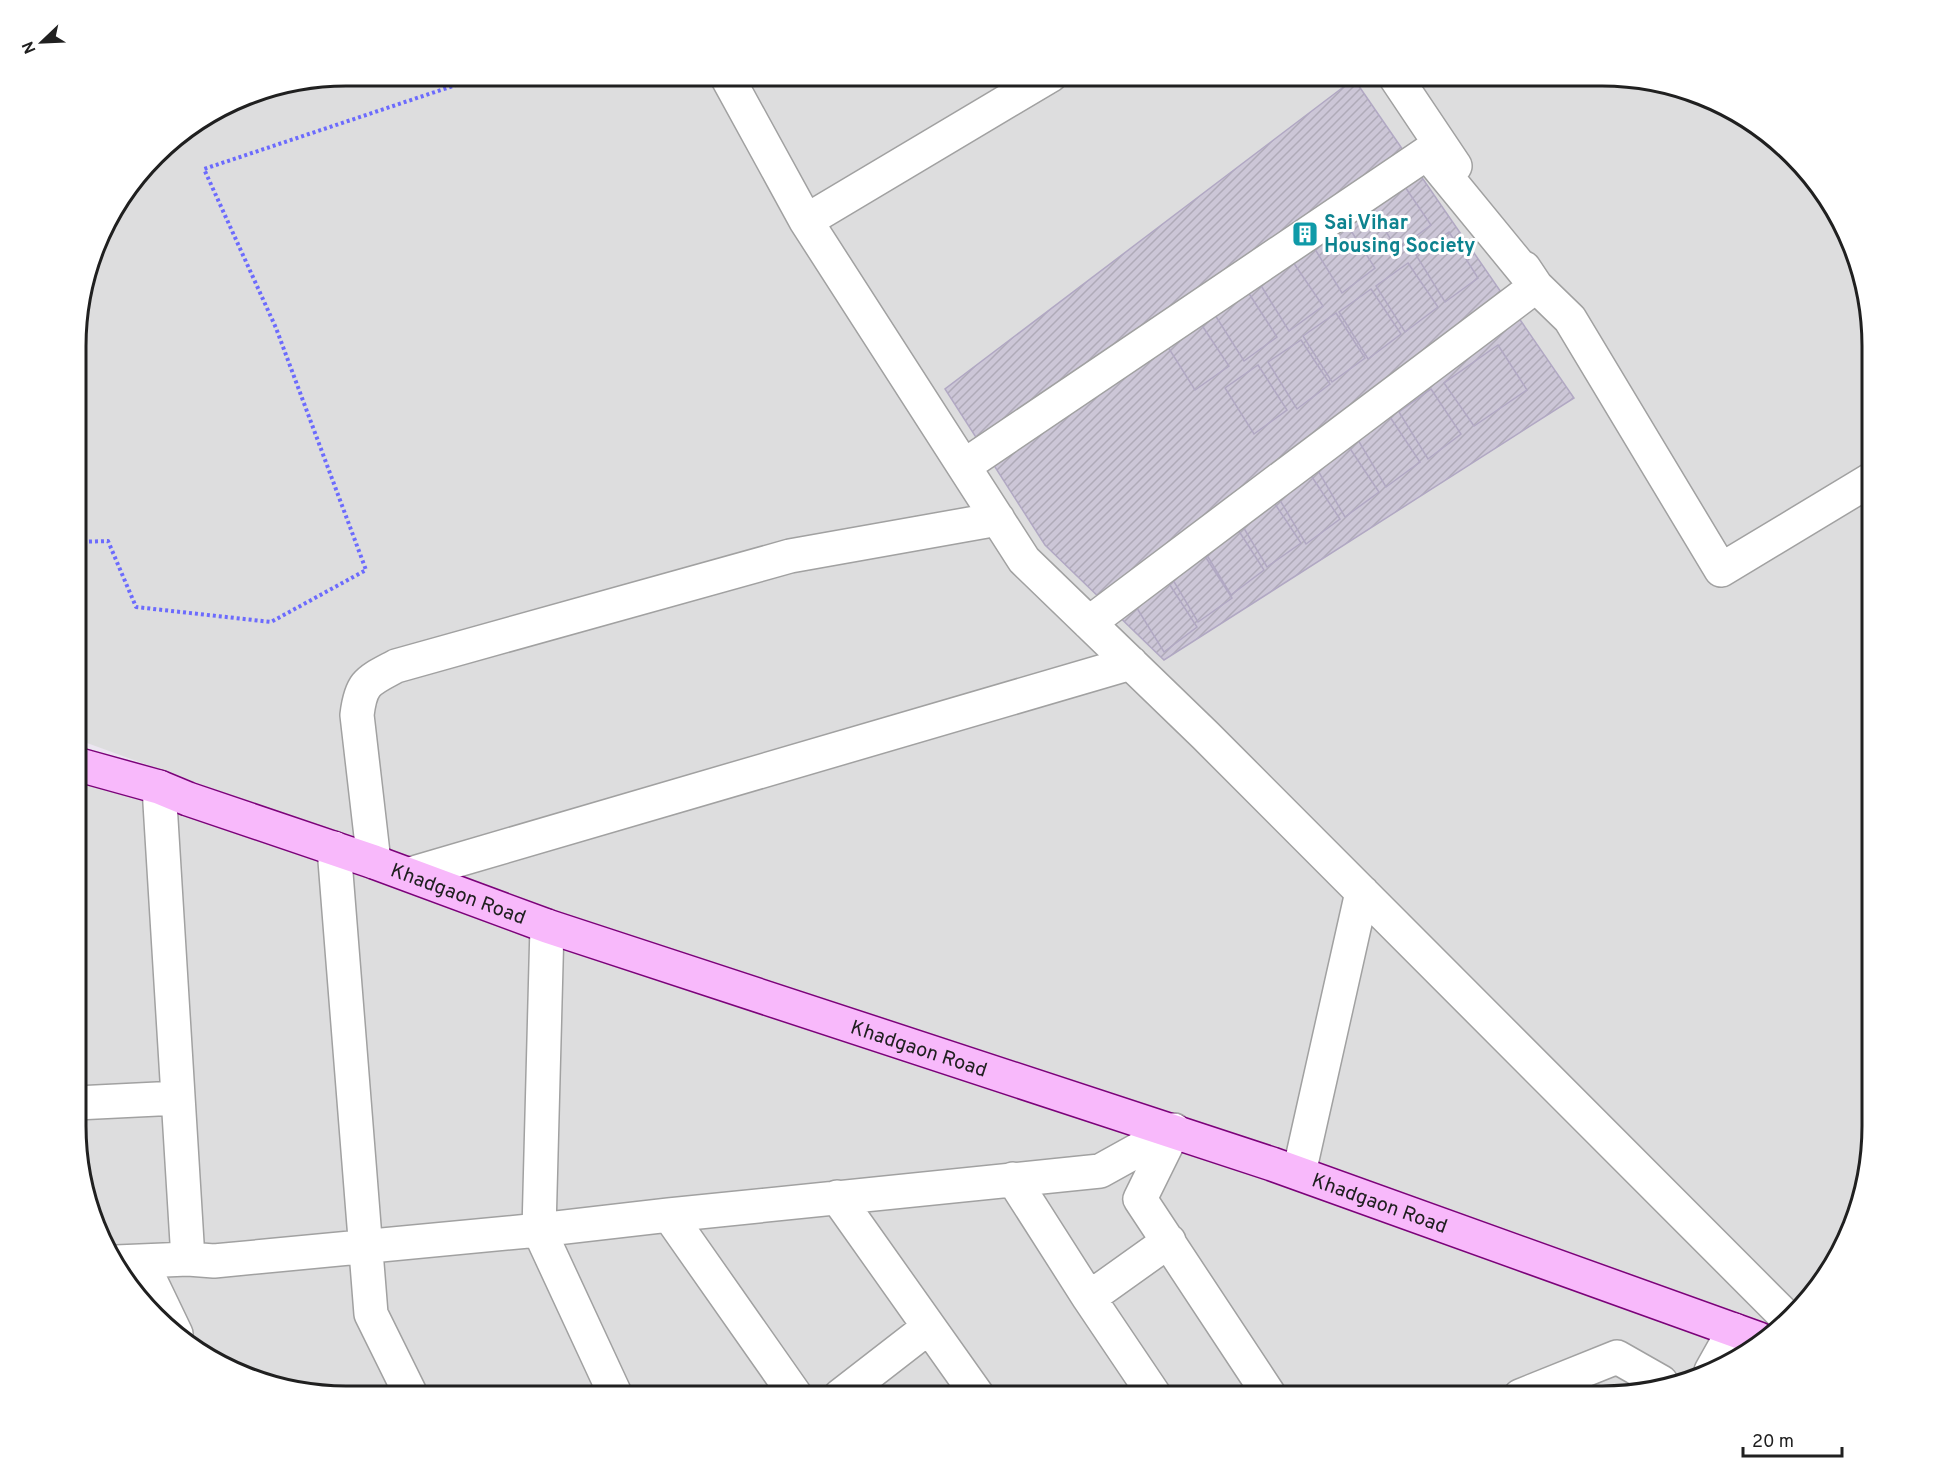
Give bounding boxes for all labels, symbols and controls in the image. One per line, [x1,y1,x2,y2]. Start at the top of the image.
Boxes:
north arrow [12,12,72,72]
text: N [19,38,41,56]
place label: Sai Vihar Housing Society [1324,211,1475,260]
building icon: Sai Vihar Housing Society [1290,219,1320,249]
street label: Khadgaon Road [387,858,529,932]
street label: Khadgaon Road [847,1016,990,1085]
street label: Khadgaon Road [1308,1168,1450,1241]
scale bar [1743,1420,1842,1458]
text: 20 m [1752,1431,1794,1454]

